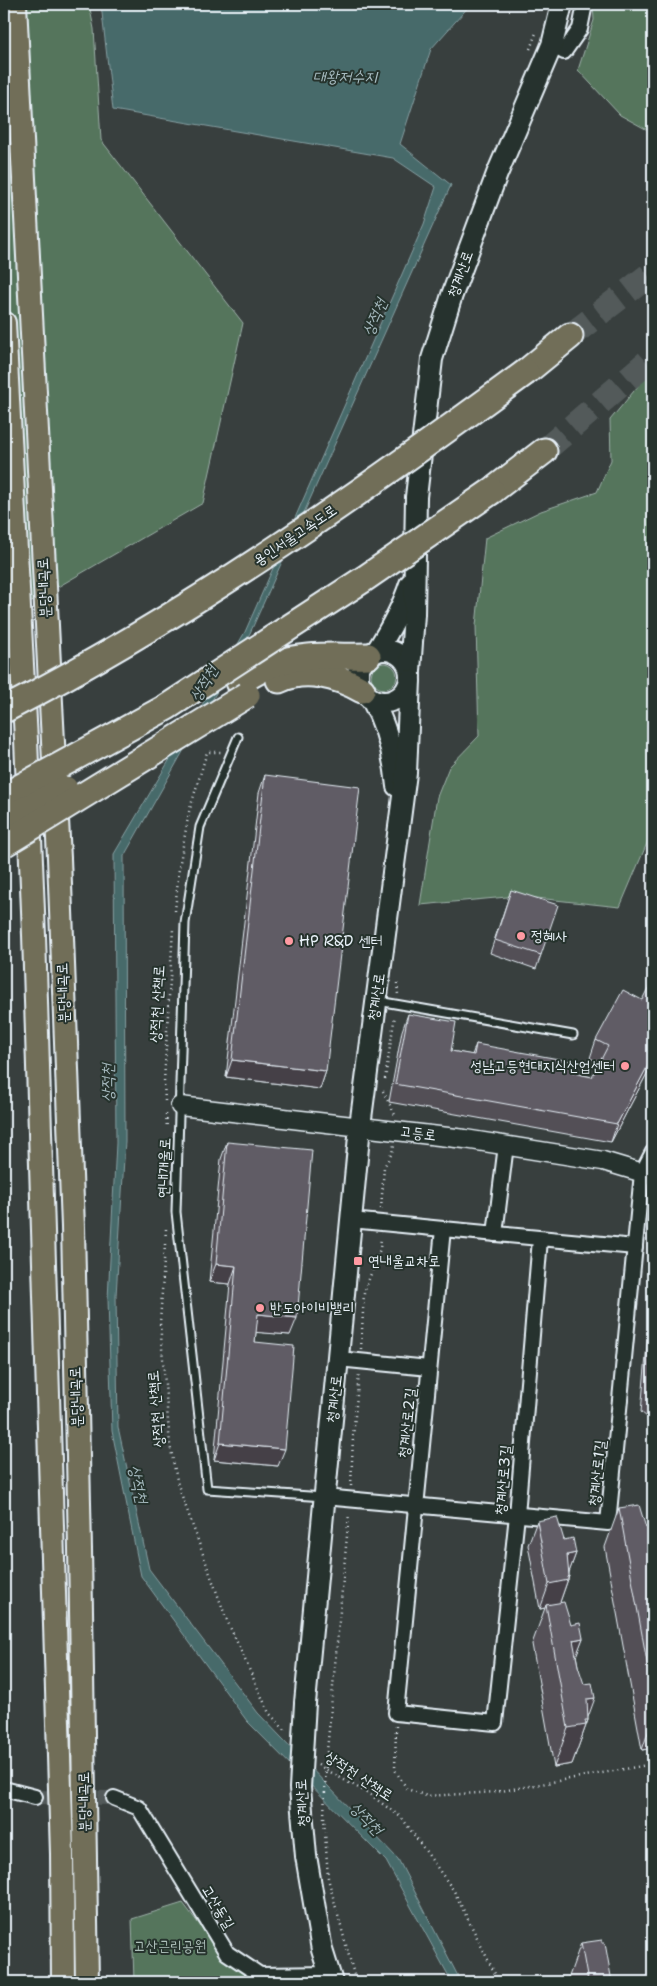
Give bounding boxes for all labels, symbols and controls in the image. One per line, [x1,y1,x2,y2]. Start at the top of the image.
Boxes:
water label: 대왕저수지 [313,66,379,87]
street label: 청계산로 [442,248,478,300]
water label: 상적천 [357,293,393,339]
street label: 용인서울고속도로 [249,500,341,570]
street label: 분당내곡로 [32,557,56,619]
water label: 상적천 [185,659,223,705]
place label: 정혜사 [531,926,567,946]
marker: 정혜사 [515,930,527,942]
place label: HP R&D 센터 [299,931,383,951]
marker: HP R&D 센터 [283,935,295,947]
street label: 분당내곡로 [52,962,74,1024]
street label: 상적천 산책로 [145,965,169,1043]
street label: 청계산로 [363,972,389,1022]
place label: 성남고등현대지식산업센터 [470,1056,615,1076]
marker: 성남고등현대지식산업센터 [619,1060,631,1072]
water label: 상적천 [97,1062,118,1102]
street label: 고등로 [399,1121,437,1145]
street label: 연내개울로 [153,1137,175,1199]
place label: 연내울교차로 [368,1251,440,1271]
marker: 연내울교차로 [352,1255,364,1267]
place label: 반도아이비밸리 [270,1298,355,1318]
marker: 반도아이비밸리 [254,1302,266,1314]
street label: 분당내곡로 [65,1366,87,1428]
street label: 상적천 산책로 [143,1370,169,1448]
street label: 청계산로 [322,1374,346,1424]
street label: 청계산로2길 [393,1387,421,1459]
street label: 청계산로1길 [584,1439,610,1507]
street label: 청계산로3길 [490,1444,516,1516]
water label: 상적천 [124,1463,153,1507]
street label: 상적천 산책로 [321,1746,397,1806]
street label: 분당내곡로 [73,1772,95,1832]
street label: 청계산로 [291,1778,313,1828]
water label: 상적천 [346,1797,389,1841]
street label: 고산동길 [197,1881,239,1933]
park label: 고산근린공원 [134,1936,206,1956]

